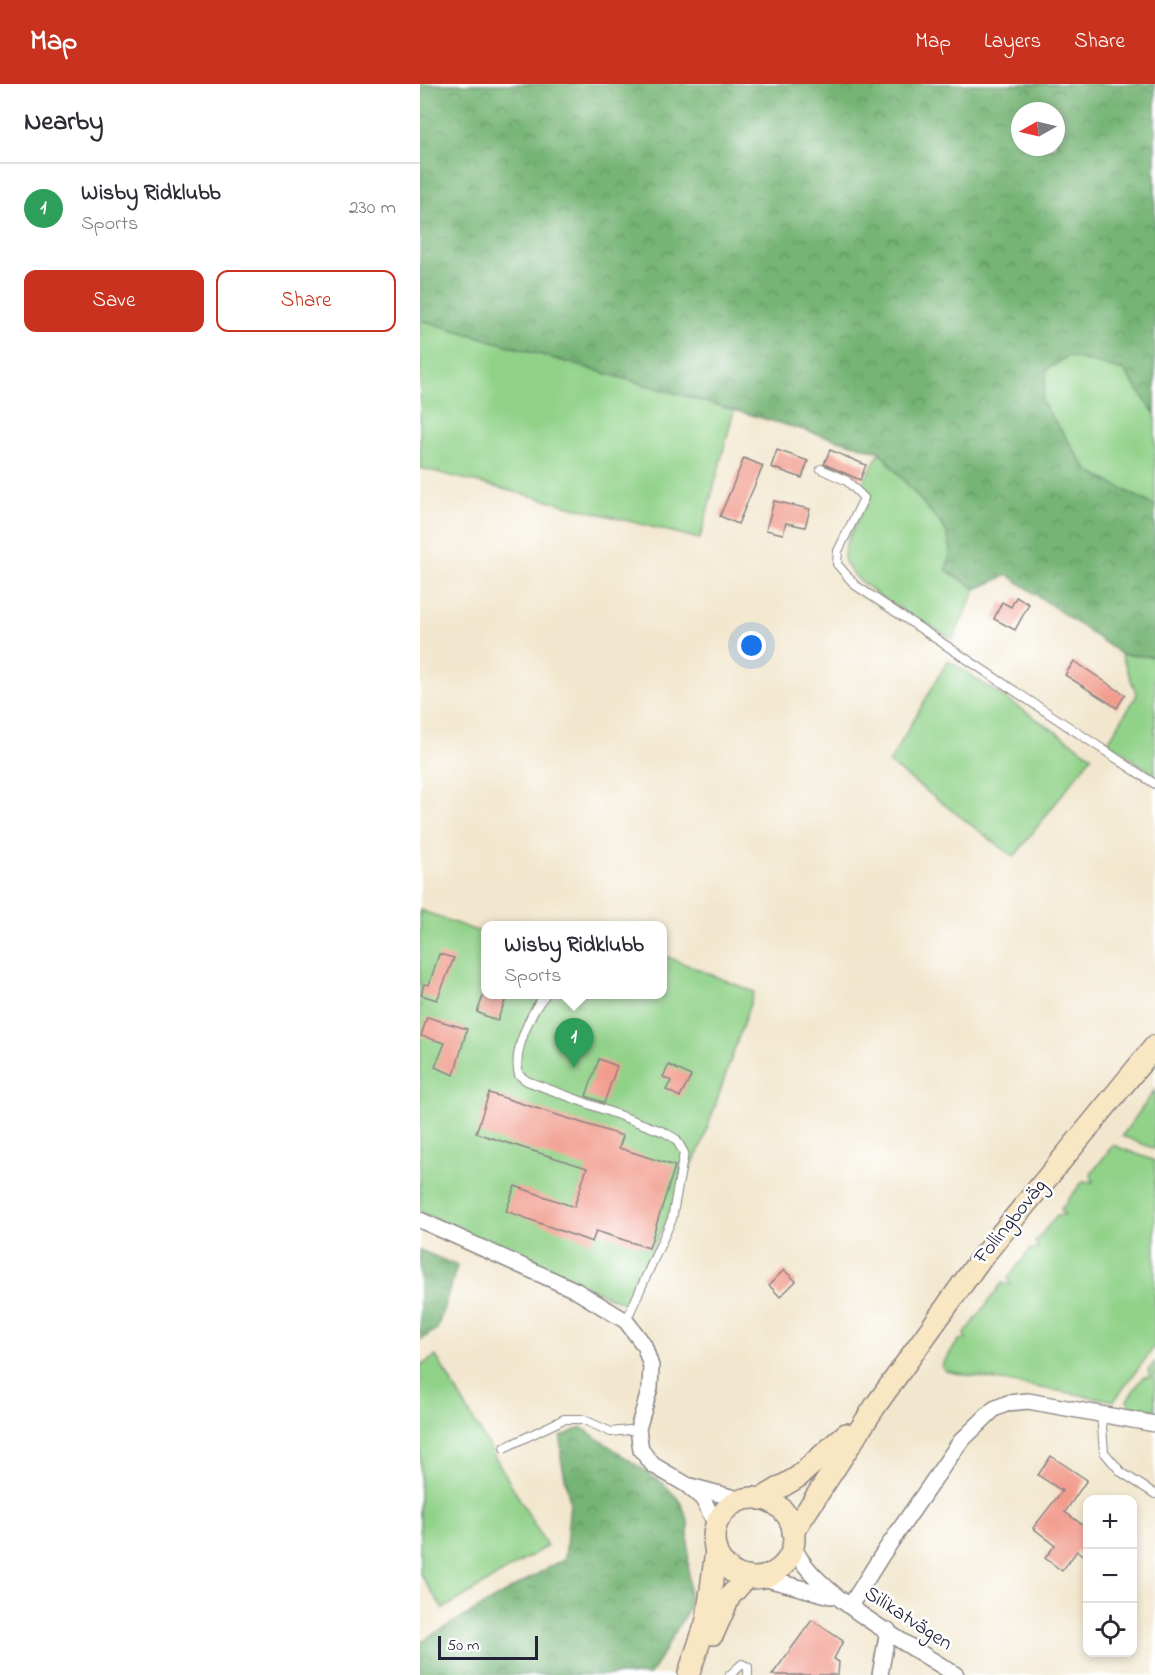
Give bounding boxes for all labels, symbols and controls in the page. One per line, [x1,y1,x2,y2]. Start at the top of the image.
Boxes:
text: Map [30,22,77,63]
text: Map [915,27,951,57]
text: Layers [984,27,1041,57]
text: Share [1074,27,1125,57]
north arrow [1011,102,1065,156]
text: Nearby [24,104,103,142]
text: Wisby Ridklubb [81,178,221,210]
text: 1 [40,194,47,223]
text: 230 m [349,194,396,223]
text: Sports [81,210,138,239]
button: Save [24,270,204,332]
button: Share [216,270,396,332]
your location [737,631,766,660]
popup [481,921,667,999]
text: Wisby Ridklubb [504,930,644,962]
text: Sports [504,962,561,991]
pin: 1 [554,1018,594,1068]
street label: Follingboväg [967,1173,1056,1273]
map controls [1083,1495,1137,1657]
button: + [1083,1495,1137,1549]
button: − [1083,1549,1137,1603]
street label: Silikatvägen [857,1579,958,1661]
button: locate [1083,1603,1137,1657]
scale bar [438,1633,538,1660]
text: 50 m [447,1634,479,1658]

